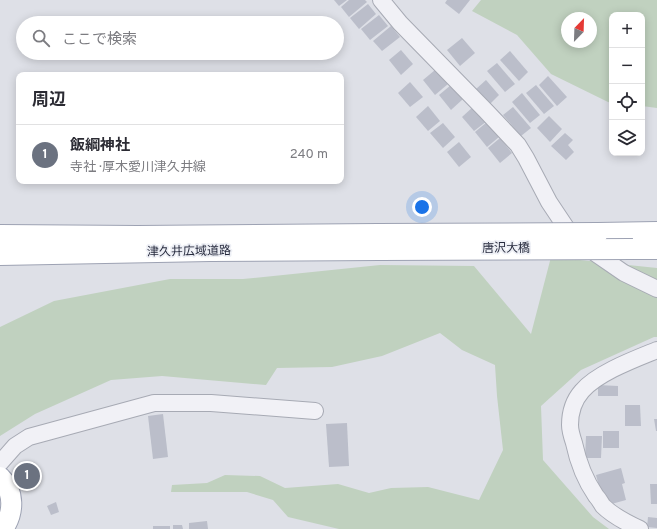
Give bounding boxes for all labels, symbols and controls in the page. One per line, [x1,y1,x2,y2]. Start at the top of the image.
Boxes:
north arrow [561,12,597,48]
map controls [609,12,645,156]
button: + [609,12,645,48]
search box [16,16,344,60]
icon: search [30,27,52,49]
text: ここで検索 [62,31,137,50]
button: − [609,48,645,84]
button: locate [609,84,645,120]
text: 周辺 [32,90,66,112]
button: layers [609,120,645,156]
text: 飯綱神社 [70,137,130,156]
text: 1 [42,147,48,163]
text: 240 m [290,147,328,163]
text: 寺社 · 厚木愛川津久井線 [70,160,206,176]
your location [412,197,432,217]
street label: 唐沢大橋 [482,241,530,257]
street label: 津久井広域道路 [147,243,231,261]
pin: 1 [14,461,40,491]

